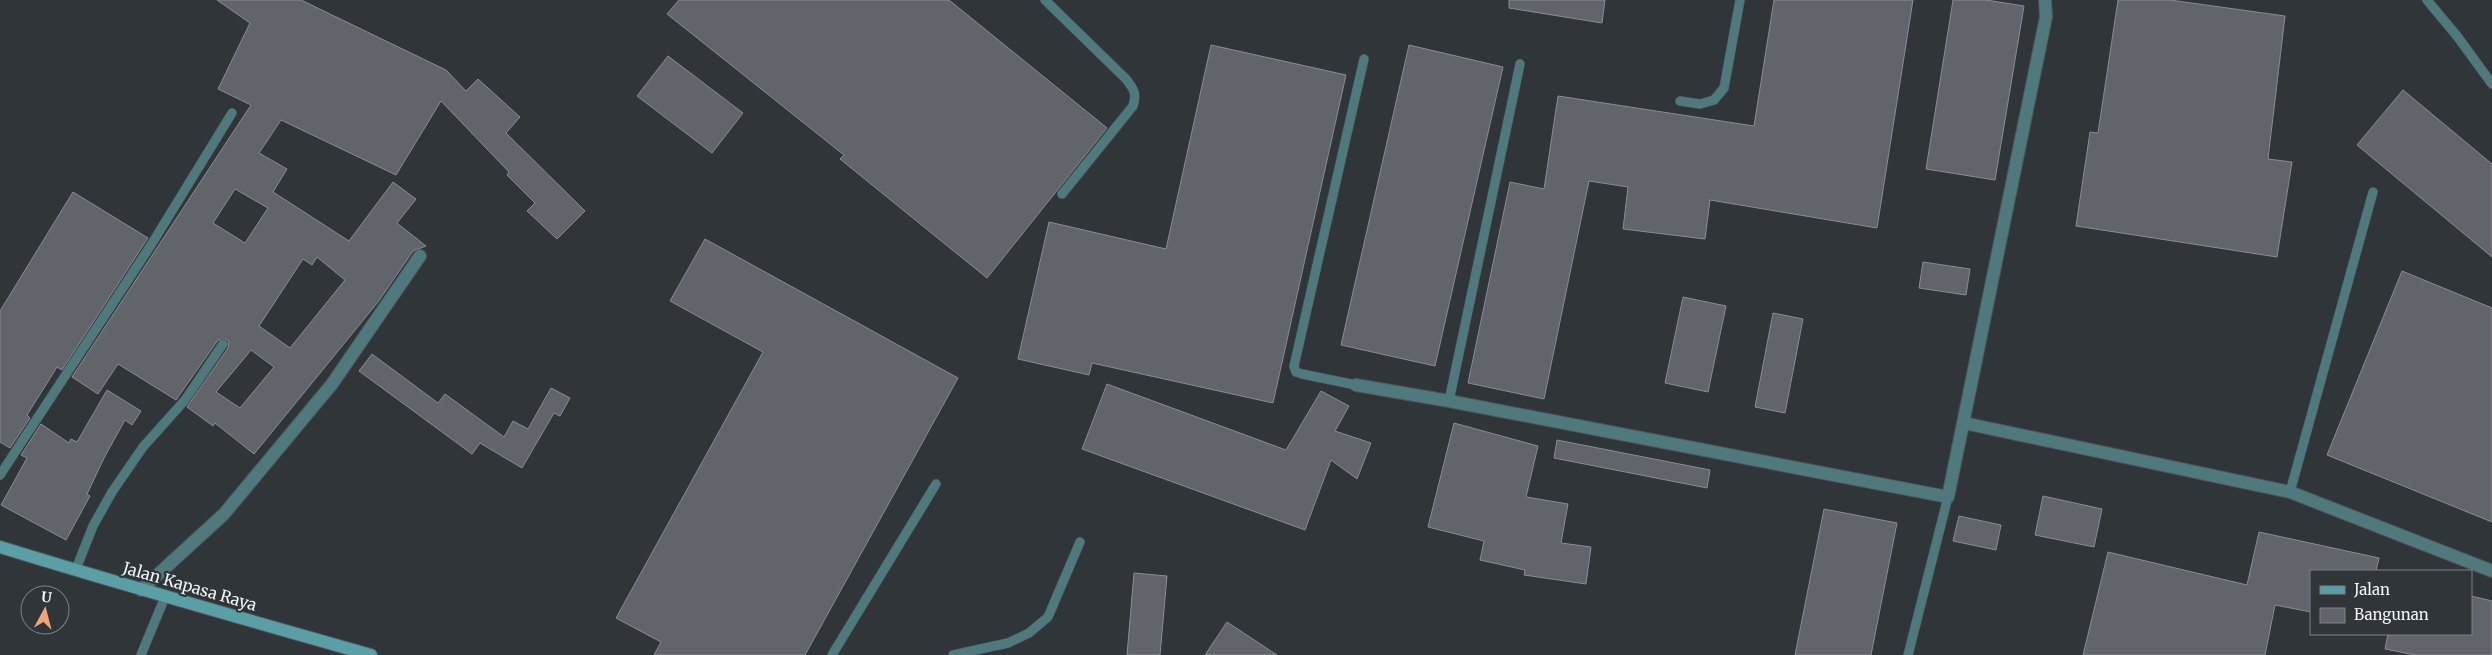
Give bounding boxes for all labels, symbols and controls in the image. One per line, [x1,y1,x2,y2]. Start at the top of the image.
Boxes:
street label: Jalan Kapasa Raya [120,557,260,615]
legend [2310,570,2472,635]
text: Jalan [2353,580,2390,599]
north arrow [20,585,70,635]
text: U [40,588,53,607]
text: Bangunan [2354,605,2429,624]

